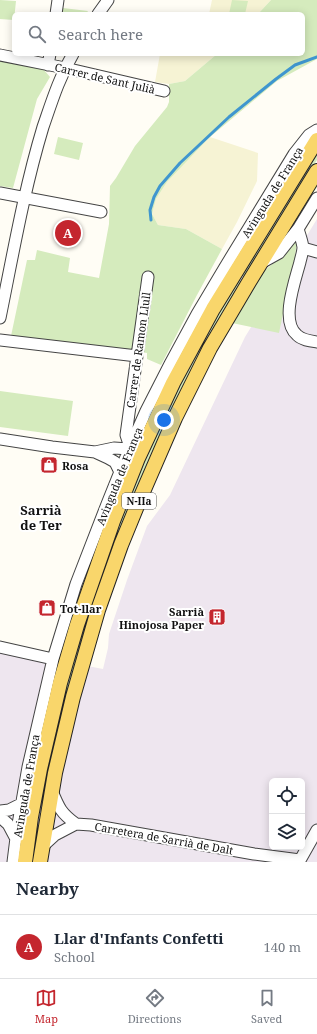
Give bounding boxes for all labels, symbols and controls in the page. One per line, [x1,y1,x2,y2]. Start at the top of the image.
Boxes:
search box [12,12,305,56]
icon: search [26,23,48,45]
text: Search here [58,24,143,44]
street label: Carrer de Sant Julià [53,59,157,97]
street label: Avinguda de França [238,144,306,240]
pin: A [55,218,81,248]
street label: Carrer de Ramon Llull [122,290,154,409]
your location [154,410,174,430]
street label: Avinguda de França [92,425,146,527]
shop icon: Rosa [39,455,59,475]
place label: Rosa [62,458,89,473]
road number: N-IIa [122,493,156,509]
district label: Sarrià de Ter [20,501,62,534]
shop icon: Tot-llar [37,598,57,618]
place label: Tot-llar [60,601,102,616]
place label: Sarrià Hinojosa Paper [119,604,204,632]
building icon: Sarrià Hinojosa Paper [207,607,227,627]
street label: Avinguda de França [10,733,42,839]
map controls [269,778,305,850]
button: locate [269,778,305,814]
button: layers [269,814,305,850]
street label: Carretera de Sarrià de Dalt [93,818,235,858]
text: Nearby [16,877,79,900]
text: Llar d'Infants Confetti [54,928,224,948]
text: A [24,938,34,956]
text: 140 m [264,938,301,956]
text: School [54,948,95,966]
tab: Map [35,987,58,1026]
tab: Directions [128,987,181,1026]
tab: Saved [251,987,282,1026]

